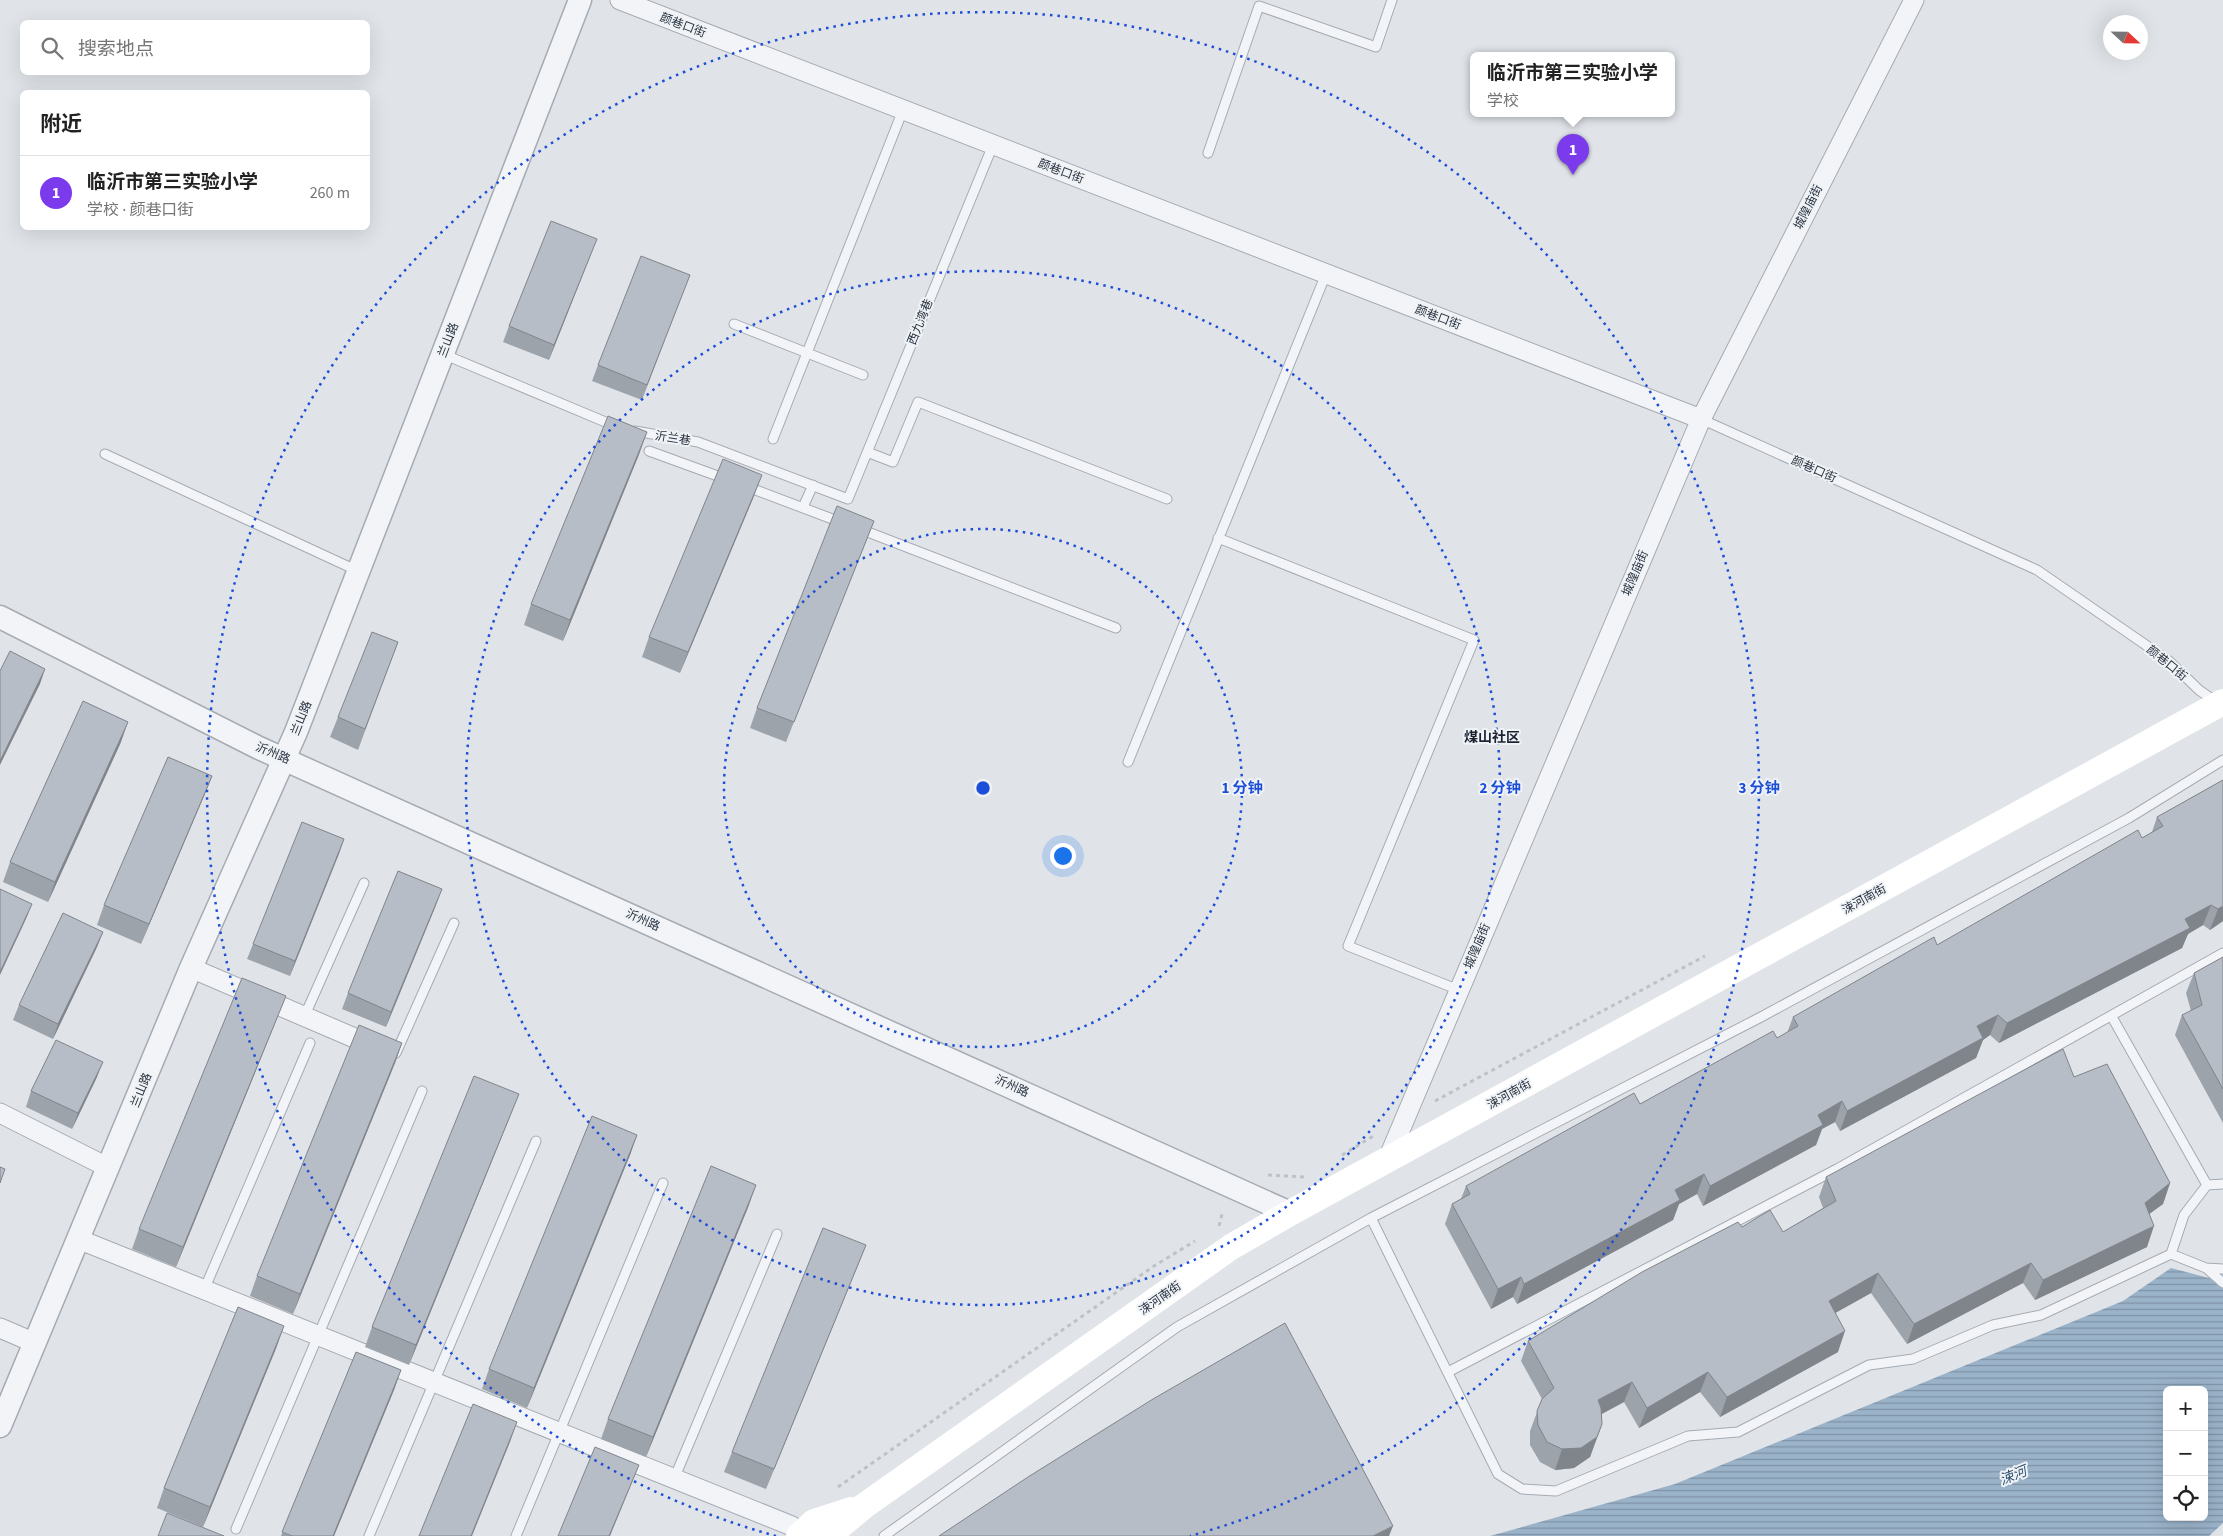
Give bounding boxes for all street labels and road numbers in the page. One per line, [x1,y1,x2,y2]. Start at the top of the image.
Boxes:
street label: 颜巷口街 [657,9,708,42]
street label: 颜巷口街 [1035,155,1086,188]
street label: 城隍庙街 [1790,182,1827,232]
street label: 西九湾巷 [904,297,937,348]
street label: 颜巷口街 [1412,301,1463,334]
street label: 兰山路 [434,320,463,360]
street label: 沂兰巷 [654,427,692,450]
street label: 颜巷口街 [1788,452,1839,487]
street label: 城隍庙街 [1618,548,1653,599]
street label: 颜巷口街 [2143,642,2191,685]
street label: 兰山路 [287,698,316,738]
street label: 沂州路 [253,739,293,768]
street label: 涑河南街 [1839,880,1889,919]
street label: 沂州路 [623,905,663,936]
street label: 城隍庙街 [1460,921,1495,972]
street label: 兰山路 [127,1070,156,1110]
street label: 沂州路 [992,1071,1032,1102]
street label: 涑河南街 [1484,1075,1534,1114]
street label: 涑河南街 [1136,1278,1185,1319]

